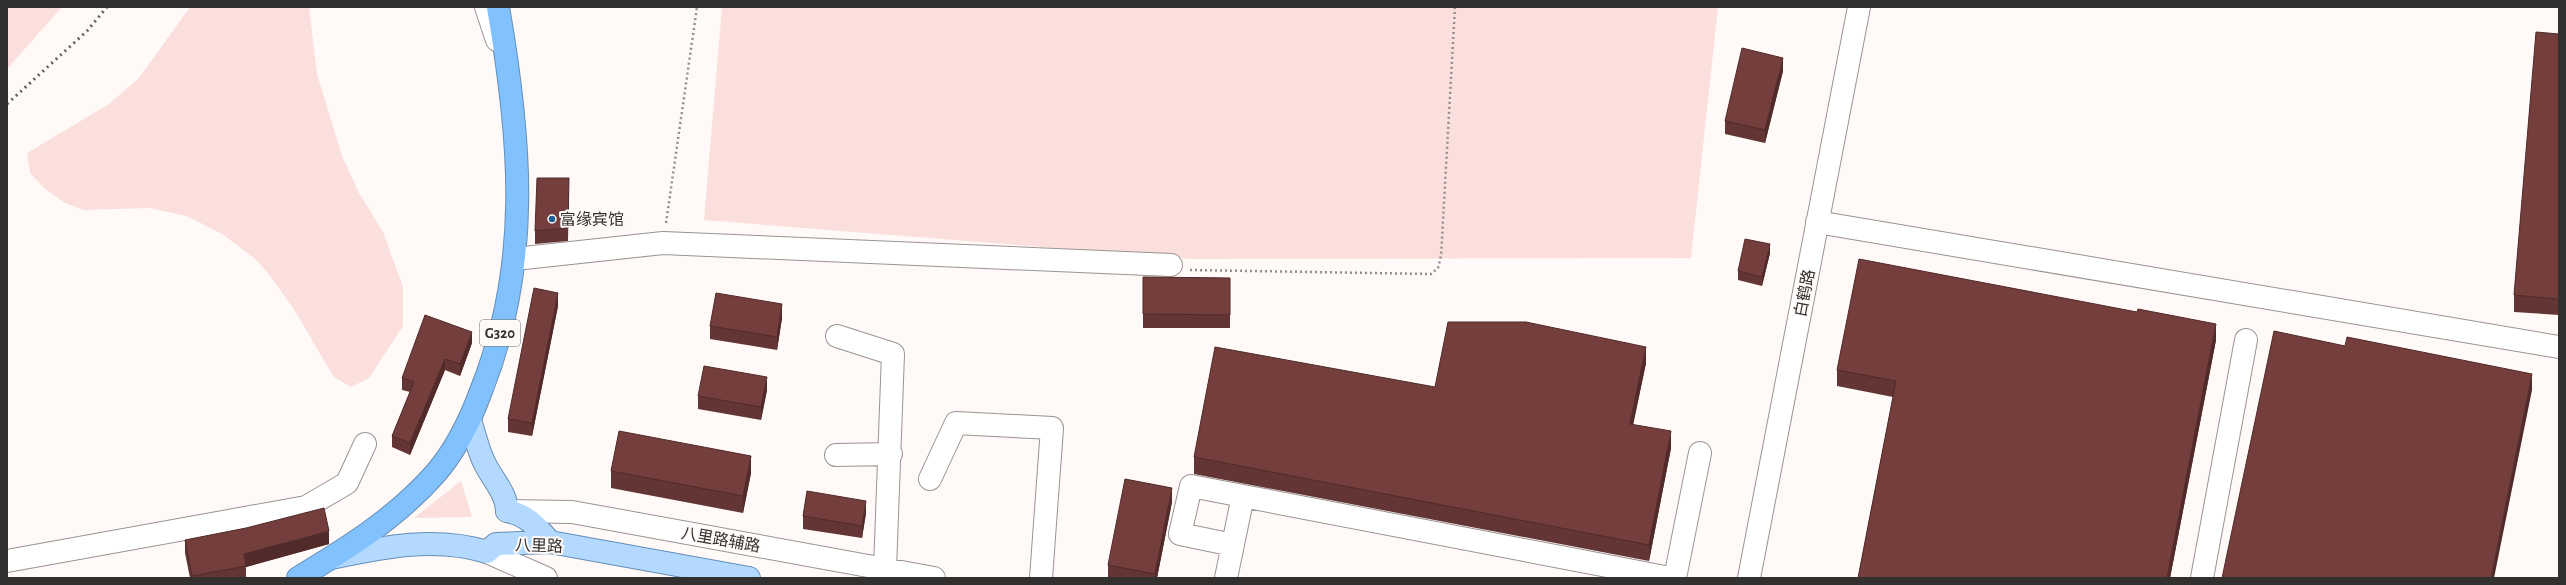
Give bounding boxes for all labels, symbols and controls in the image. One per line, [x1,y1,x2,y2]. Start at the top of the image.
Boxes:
place label: 富缘宾馆 [560,210,624,228]
marker: 富缘宾馆 [547,214,557,224]
street label: 白鹤路 [1792,268,1817,318]
road number: G320 [480,320,520,346]
street label: 八里路辅路 [680,524,762,555]
street label: 八里路 [515,536,563,555]

